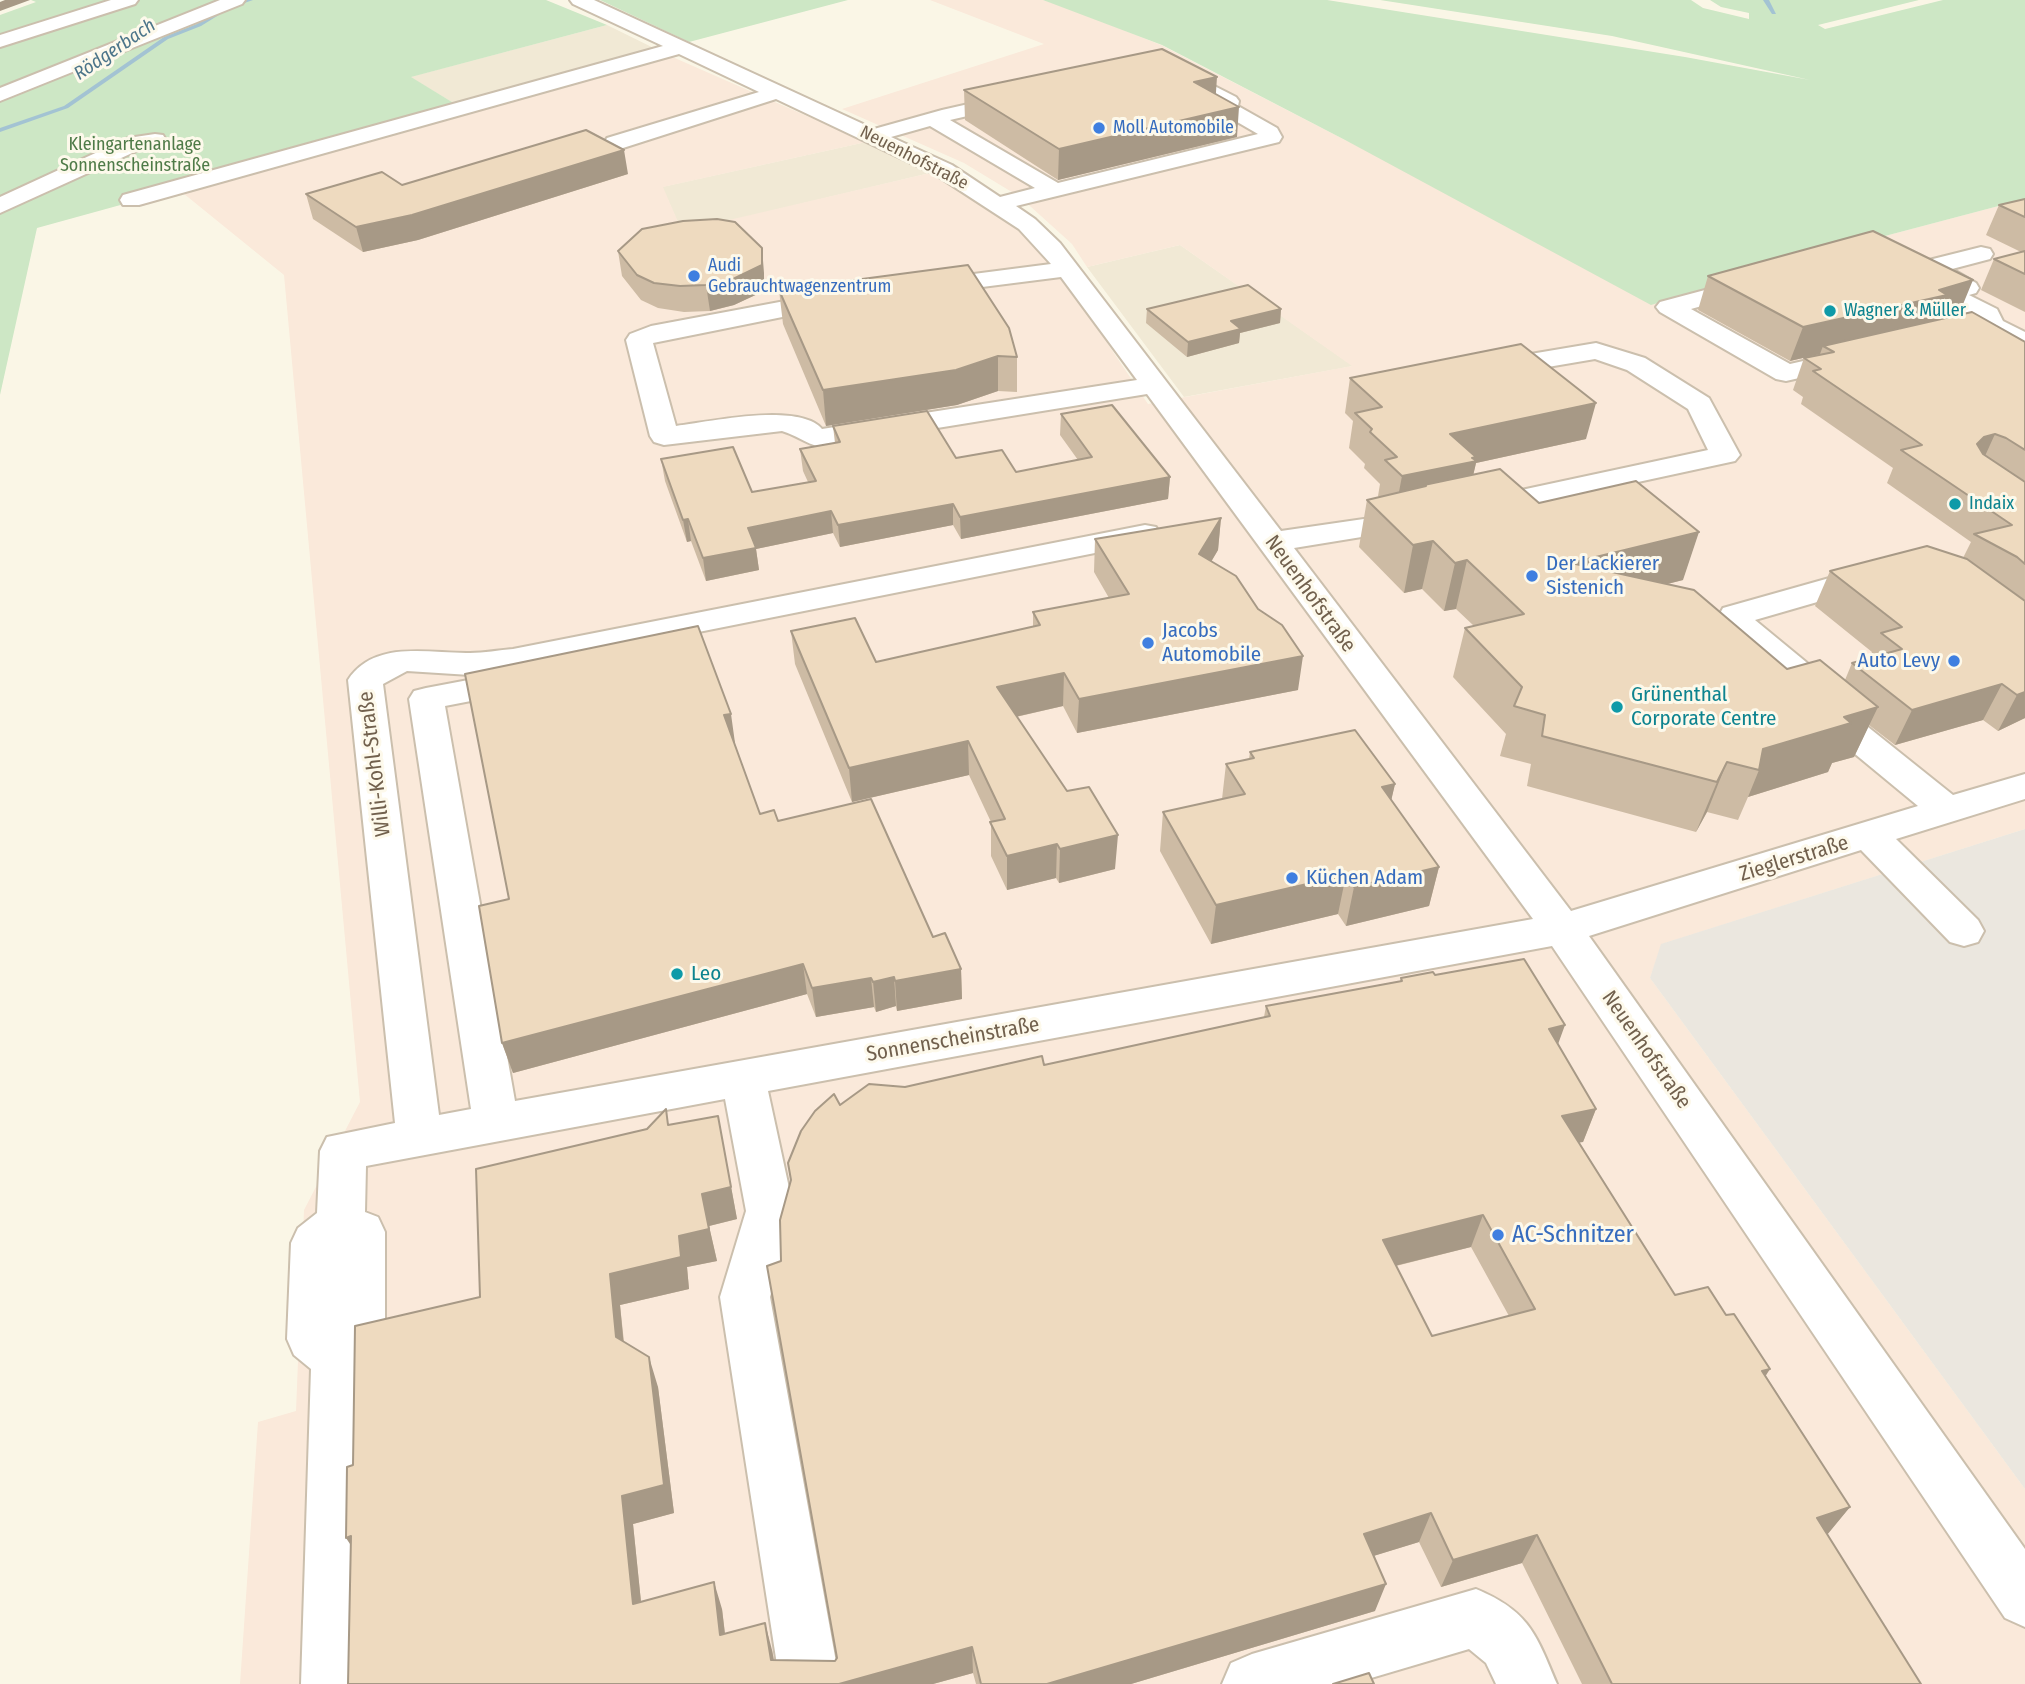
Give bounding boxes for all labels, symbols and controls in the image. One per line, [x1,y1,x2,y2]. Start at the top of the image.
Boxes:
water label: Rödgerbach [70,14,160,86]
place label: Moll Automobile [1113,117,1234,139]
marker: Moll Automobile [1091,120,1107,136]
street label: Neuenhofstraße [856,121,972,195]
park label: Kleingartenanlage Sonnenscheinstraße [60,134,210,176]
place label: Audi Gebrauchtwagenzentrum [708,255,891,298]
marker: Audi Gebrauchtwagenzentrum [686,268,702,284]
place label: Wagner & Müller [1844,300,1966,322]
marker: Wagner & Müller [1822,303,1838,319]
place label: Indaix [1969,493,2014,515]
marker: Indaix [1947,496,1963,512]
street label: Neuenhofstraße [1259,531,1361,657]
place label: Der Lackierer Sistenich [1546,551,1659,601]
marker: Der Lackierer Sistenich [1524,568,1540,584]
place label: Jacobs Automobile [1162,618,1261,668]
marker: Jacobs Automobile [1140,635,1156,651]
place label: Auto Levy [1858,648,1940,674]
marker: Auto Levy [1946,653,1962,669]
place label: Grünenthal Corporate Centre [1631,682,1776,732]
street label: Willi-Kohl-Straße [354,690,396,838]
marker: Grünenthal Corporate Centre [1609,699,1625,715]
street label: Zieglerstraße [1736,830,1852,888]
place label: Küchen Adam [1306,865,1423,891]
marker: Küchen Adam [1284,870,1300,886]
place label: Leo [691,961,721,987]
marker: Leo [669,966,685,982]
street label: Neuenhofstraße [1596,986,1696,1114]
street label: Sonnenscheinstraße [865,1012,1041,1068]
place label: AC-Schnitzer [1512,1221,1634,1249]
marker: AC-Schnitzer [1490,1227,1506,1243]

